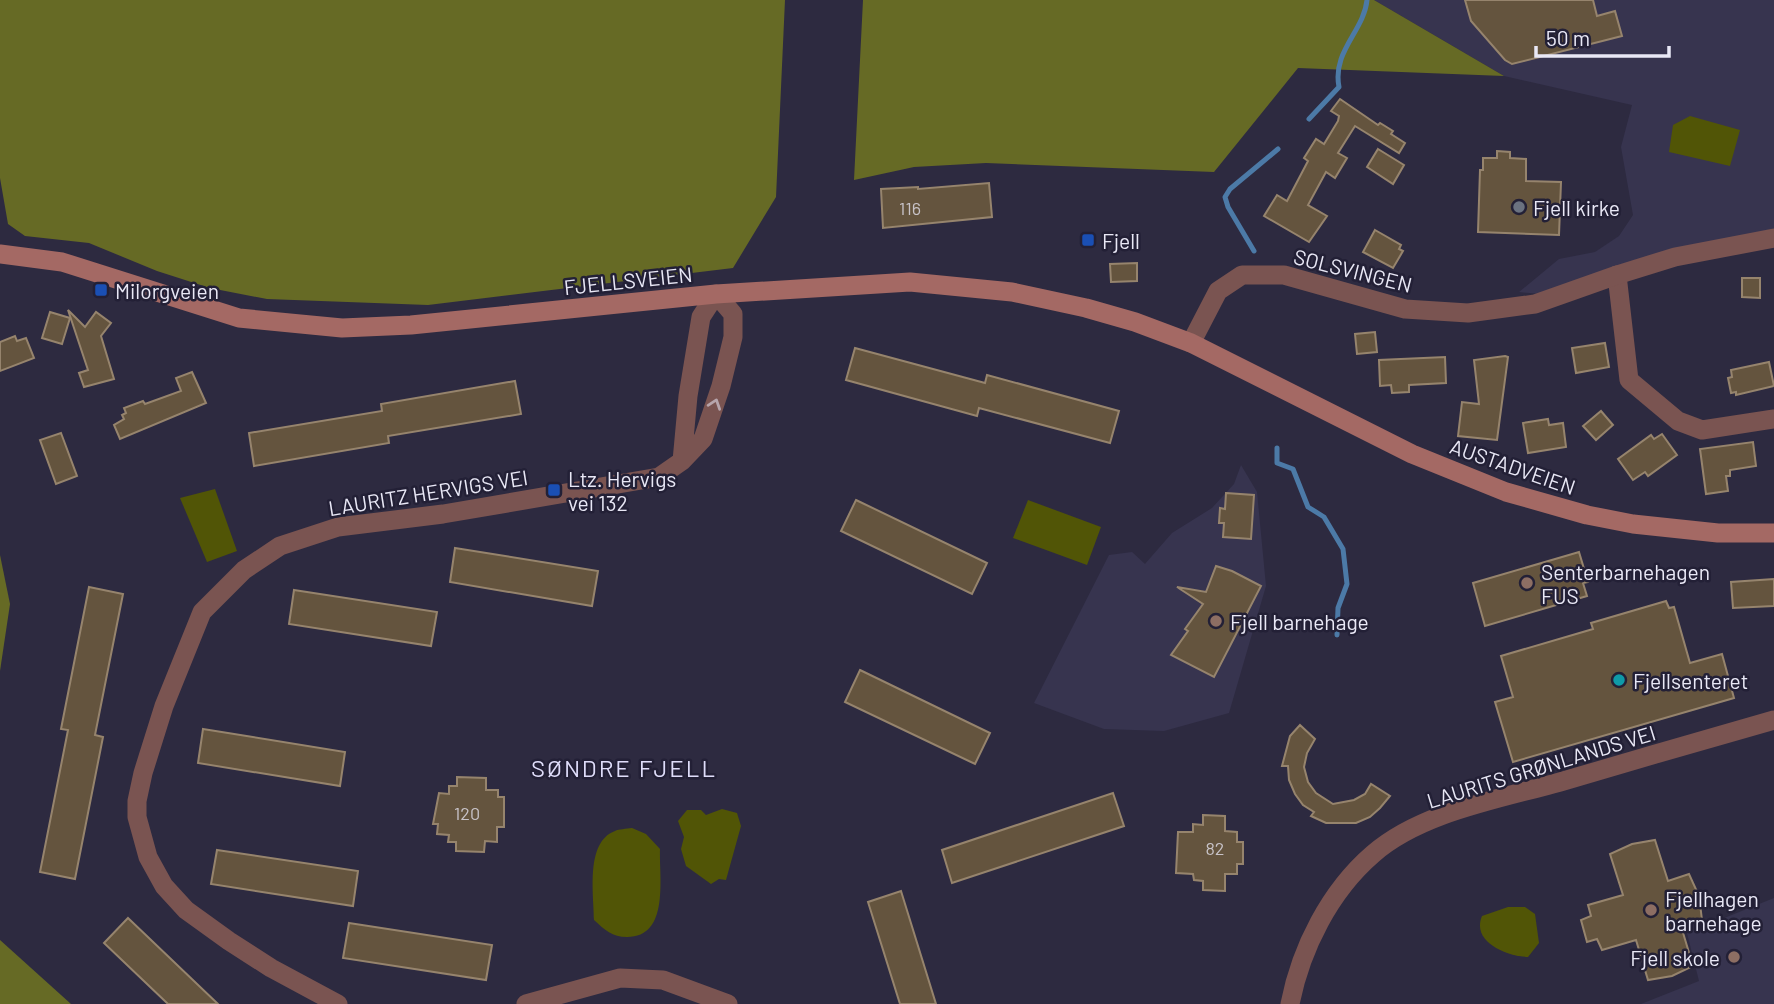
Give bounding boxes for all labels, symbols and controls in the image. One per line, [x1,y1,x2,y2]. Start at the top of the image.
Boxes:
scale bar [1536,14,1669,58]
text: 50 m [1546,25,1590,50]
place label: Fjell kirke [1533,195,1620,220]
house number: 116 [899,197,921,219]
marker: Fjell kirke [1511,199,1527,215]
place label: Fjell [1102,228,1140,253]
marker: Fjell [1080,232,1096,248]
street label: SOLSVINGEN [1291,243,1415,297]
street label: FJELLSVEIEN [563,261,693,299]
place label: Milorgveien [115,278,219,303]
marker: Milorgveien [93,282,109,298]
one-way arrow [707,398,721,410]
street label: AUSTADVEIEN [1447,433,1579,499]
street label: LAURITZ HERVIGS VEI [327,464,529,520]
place label: Ltz. Hervigs vei 132 [568,466,676,515]
marker: Ltz. Hervigs vei 132 [546,482,562,498]
place label: Senterbarnehagen FUS [1541,559,1710,608]
marker: Senterbarnehagen FUS [1519,575,1535,591]
place label: Fjell barnehage [1230,609,1369,634]
marker: Fjell barnehage [1208,613,1224,629]
place label: Fjellsenteret [1633,668,1748,693]
marker: Fjellsenteret [1611,672,1627,688]
street label: LAURITS GRØNLANDS VEI [1424,719,1658,813]
district label: SØNDRE FJELL [531,753,717,782]
house number: 120 [454,802,480,824]
house number: 82 [1205,837,1225,859]
place label: Fjellhagen barnehage [1665,886,1762,935]
marker: Fjellhagen barnehage [1643,902,1659,918]
place label: Fjell skole [1630,945,1720,970]
marker: Fjell skole [1726,949,1742,965]

